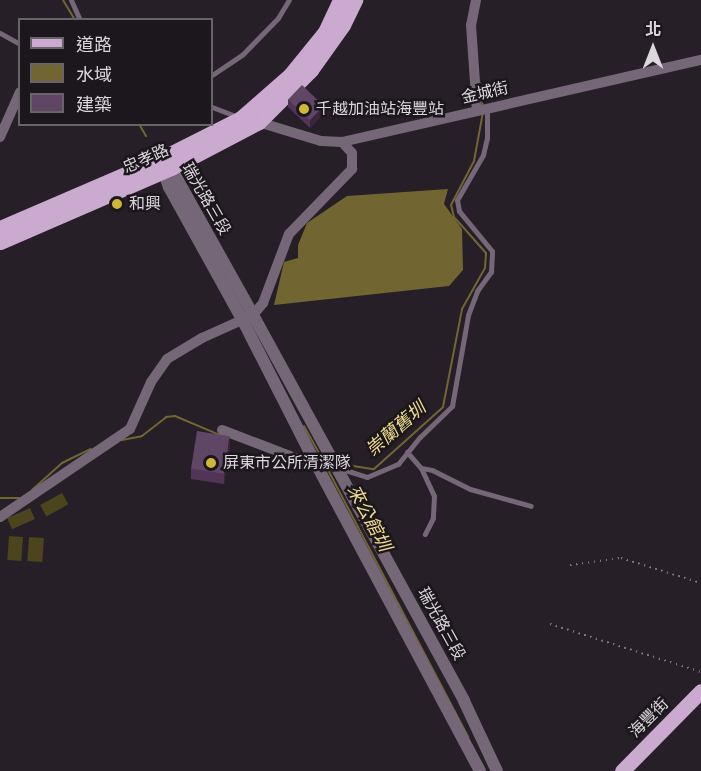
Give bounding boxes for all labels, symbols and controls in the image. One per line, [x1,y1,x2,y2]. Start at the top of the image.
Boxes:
legend [18,18,213,126]
north arrow [623,18,683,78]
text: 北 [645,20,661,39]
text: 道路 [76,34,112,56]
text: 水域 [76,64,112,86]
street label: 金城街 [459,78,511,108]
text: 建築 [76,94,112,116]
place label: 千越加油站海豐站 [316,99,444,119]
marker: 千越加油站海豐站 [297,102,311,116]
street label: 忠孝路 [120,140,172,178]
street label: 瑞光路三段 [178,160,234,238]
place label: 和興 [129,194,161,214]
marker: 和興 [110,197,124,211]
water label: 崇蘭舊圳 [362,397,430,461]
place label: 屏東市公所清潔隊 [223,453,351,473]
marker: 屏東市公所清潔隊 [204,456,218,470]
water label: 來公館圳 [343,481,395,555]
street label: 瑞光路三段 [413,584,469,664]
street label: 海豐街 [625,694,673,742]

